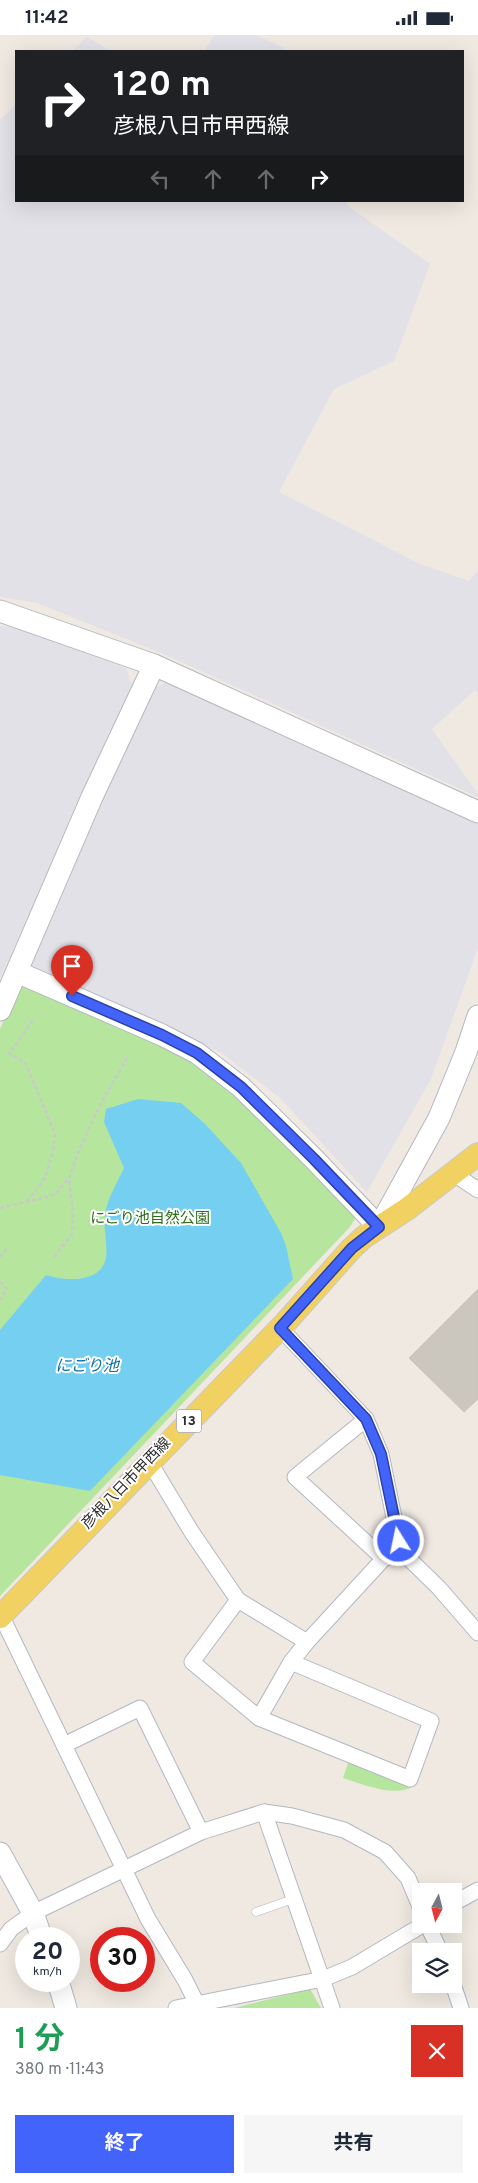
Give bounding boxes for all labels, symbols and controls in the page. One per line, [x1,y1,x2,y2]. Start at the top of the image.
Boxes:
text: 11:42 [25,6,69,30]
text: 120 m [113,64,211,108]
icon: right [30,70,95,135]
text: 彦根八日市甲西線 [113,114,289,141]
icon: left [146,165,174,193]
icon: ahead [199,165,227,193]
icon: ahead [252,165,280,193]
icon: right [305,165,333,193]
pin [51,945,93,996]
icon: arrive [58,952,86,980]
park label: にごり池自然公園 [90,1209,210,1229]
water label: にごり池 [55,1357,121,1377]
road number: 13 [176,1409,202,1433]
street label: 彦根八日市甲西線 [78,1434,176,1534]
position arrow [372,1514,424,1566]
north arrow [412,1883,462,1933]
map controls [412,1883,462,1993]
speed limit sign: 30 [90,1927,155,1992]
text: 20 [32,1937,63,1969]
button: layers [412,1943,462,1993]
text: km/h [33,1964,62,1980]
text: 1 分 [15,2022,65,2059]
button: close [411,2025,463,2077]
text: 380 m · 11:43 [15,2060,104,2080]
button: 終了 [15,2115,234,2173]
button: 共有 [244,2115,463,2173]

